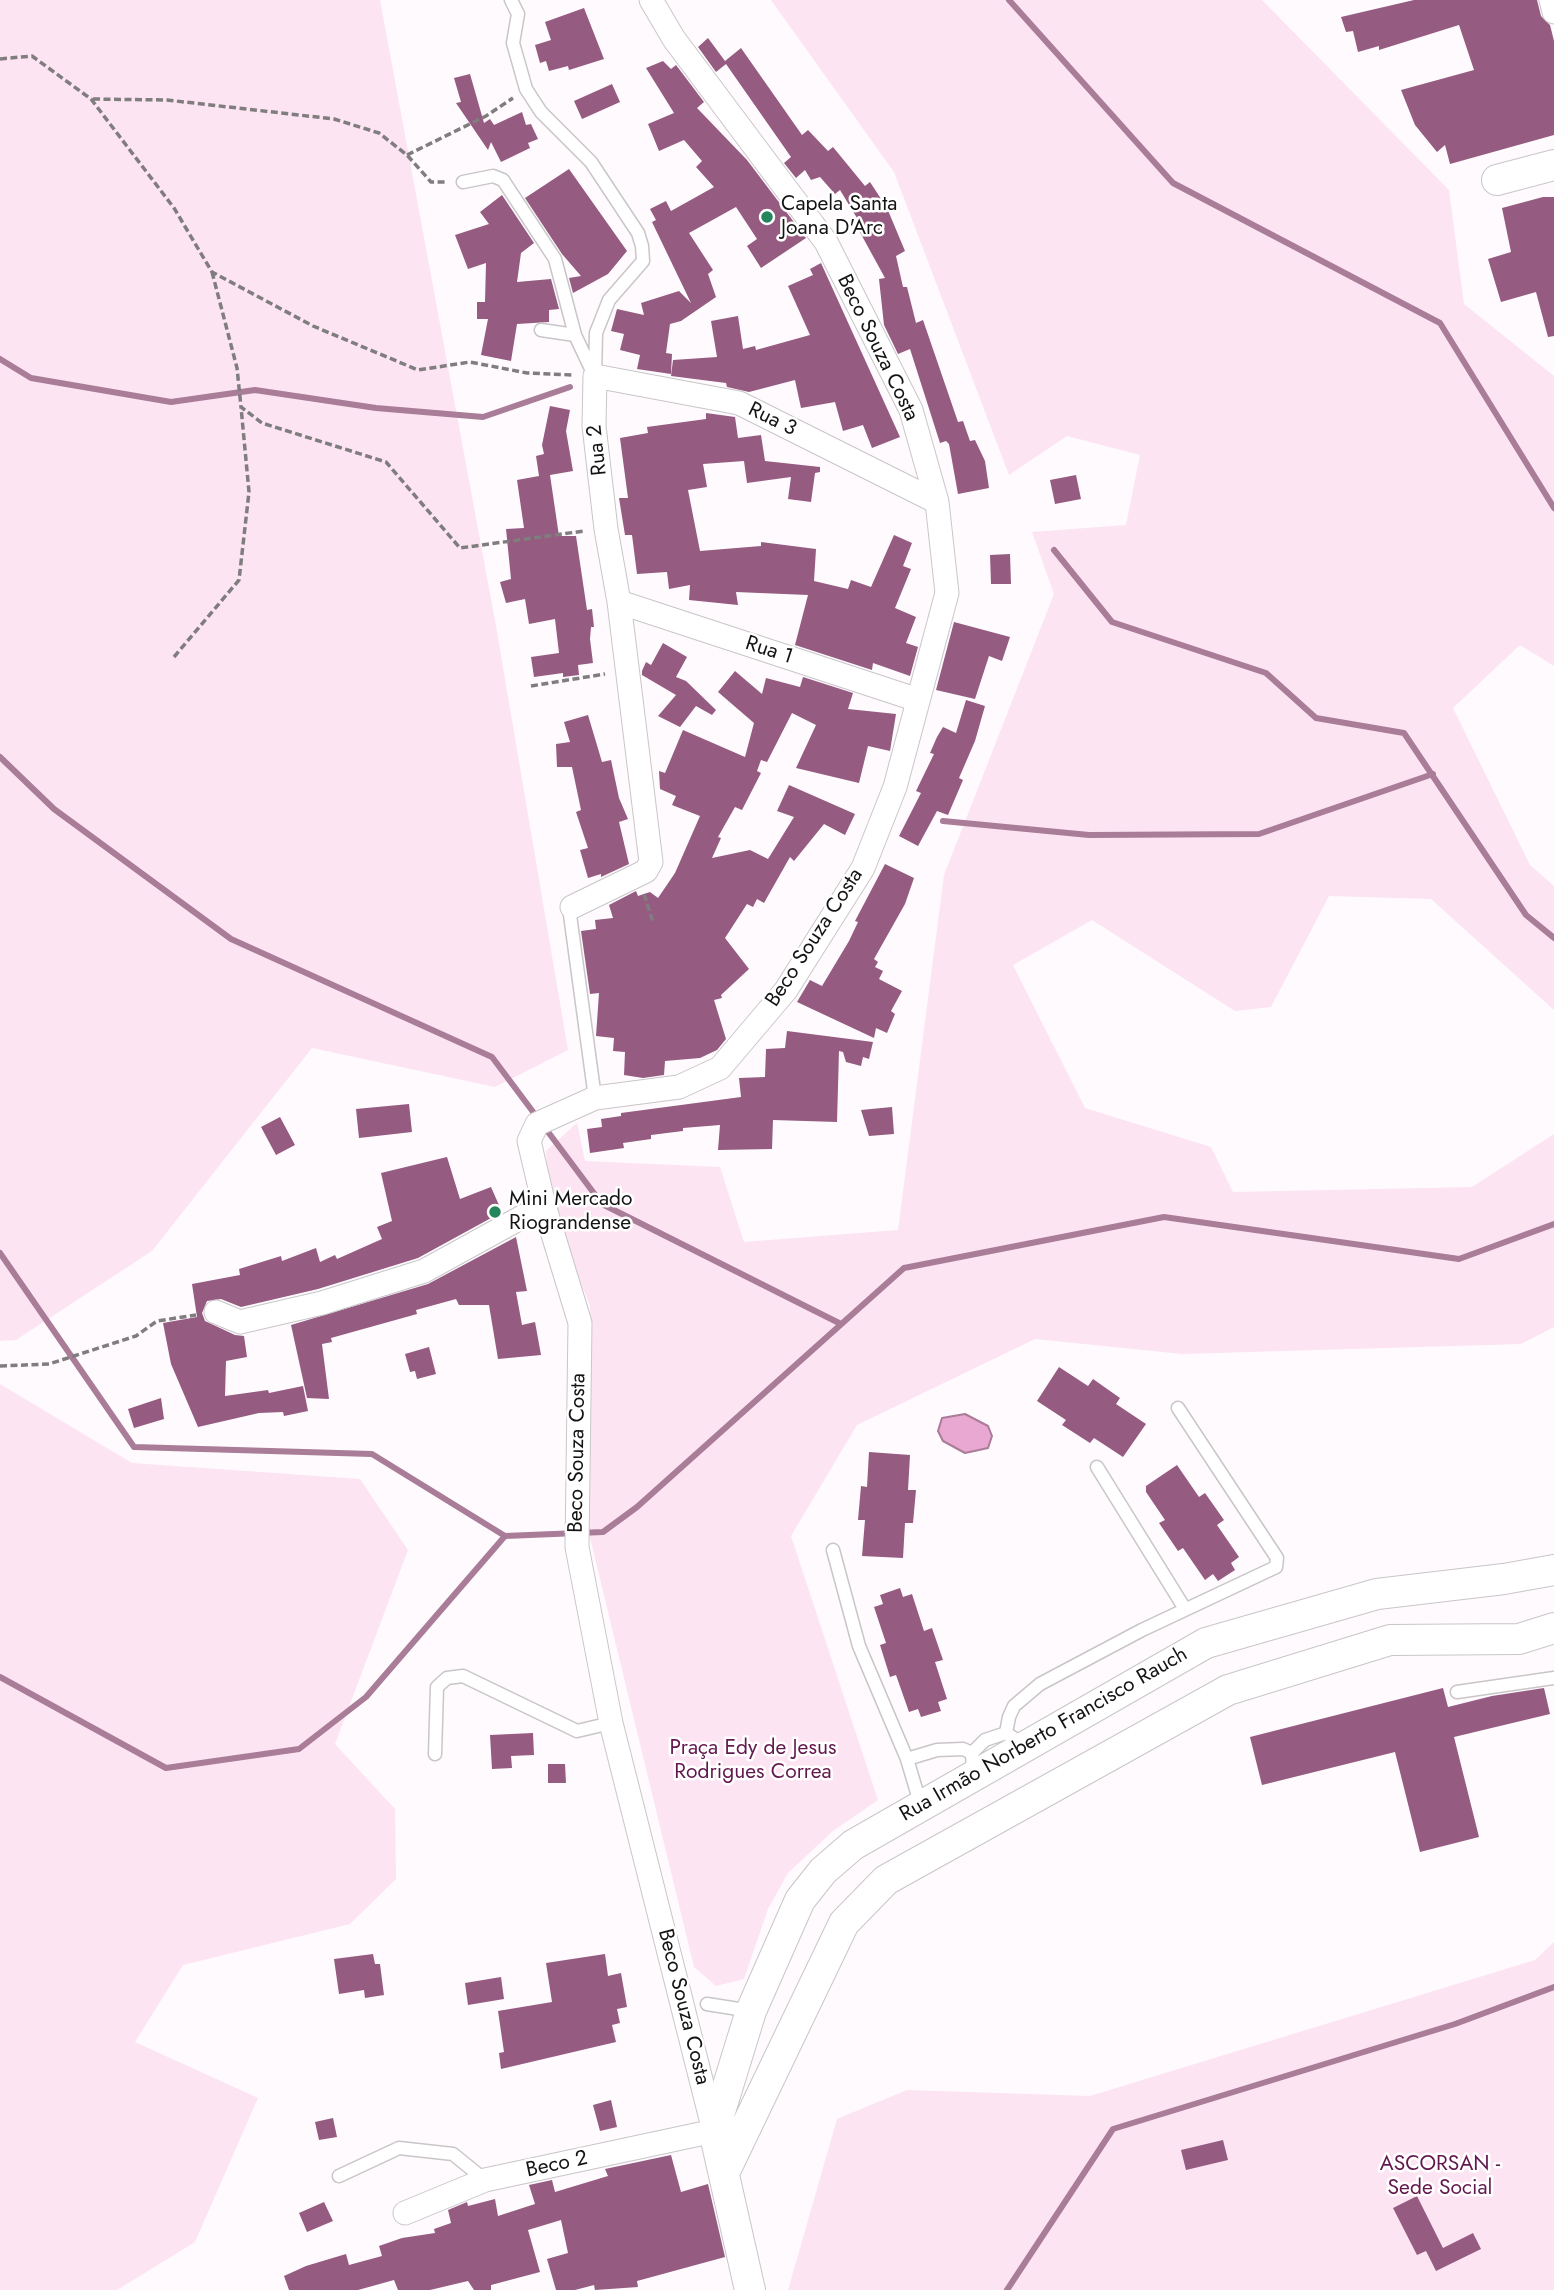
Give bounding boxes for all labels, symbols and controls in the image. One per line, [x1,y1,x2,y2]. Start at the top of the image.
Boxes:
place label: Capela Santa Joana D'Arc [781,192,897,242]
marker: Capela Santa Joana D'Arc [759,209,775,225]
street label: Beco Souza Costa [831,271,923,425]
street label: Rua 3 [744,398,800,442]
street label: Rua 2 [583,423,613,477]
street label: Rua 1 [742,632,796,670]
street label: Beco Souza Costa [761,864,869,1012]
place label: Mini Mercado Riograndense [509,1187,633,1237]
marker: Mini Mercado Riograndense [487,1204,503,1220]
street label: Beco Souza Costa [564,1373,592,1533]
street label: Rua Irmão Norberto Francisco Rauch [896,1642,1192,1828]
park label: Praça Edy de Jesus Rodrigues Correa [670,1736,836,1786]
street label: Beco Souza Costa [651,1926,715,2088]
street label: Beco 2 [524,2146,590,2184]
park label: ASCORSAN - Sede Social [1380,2152,1500,2202]

